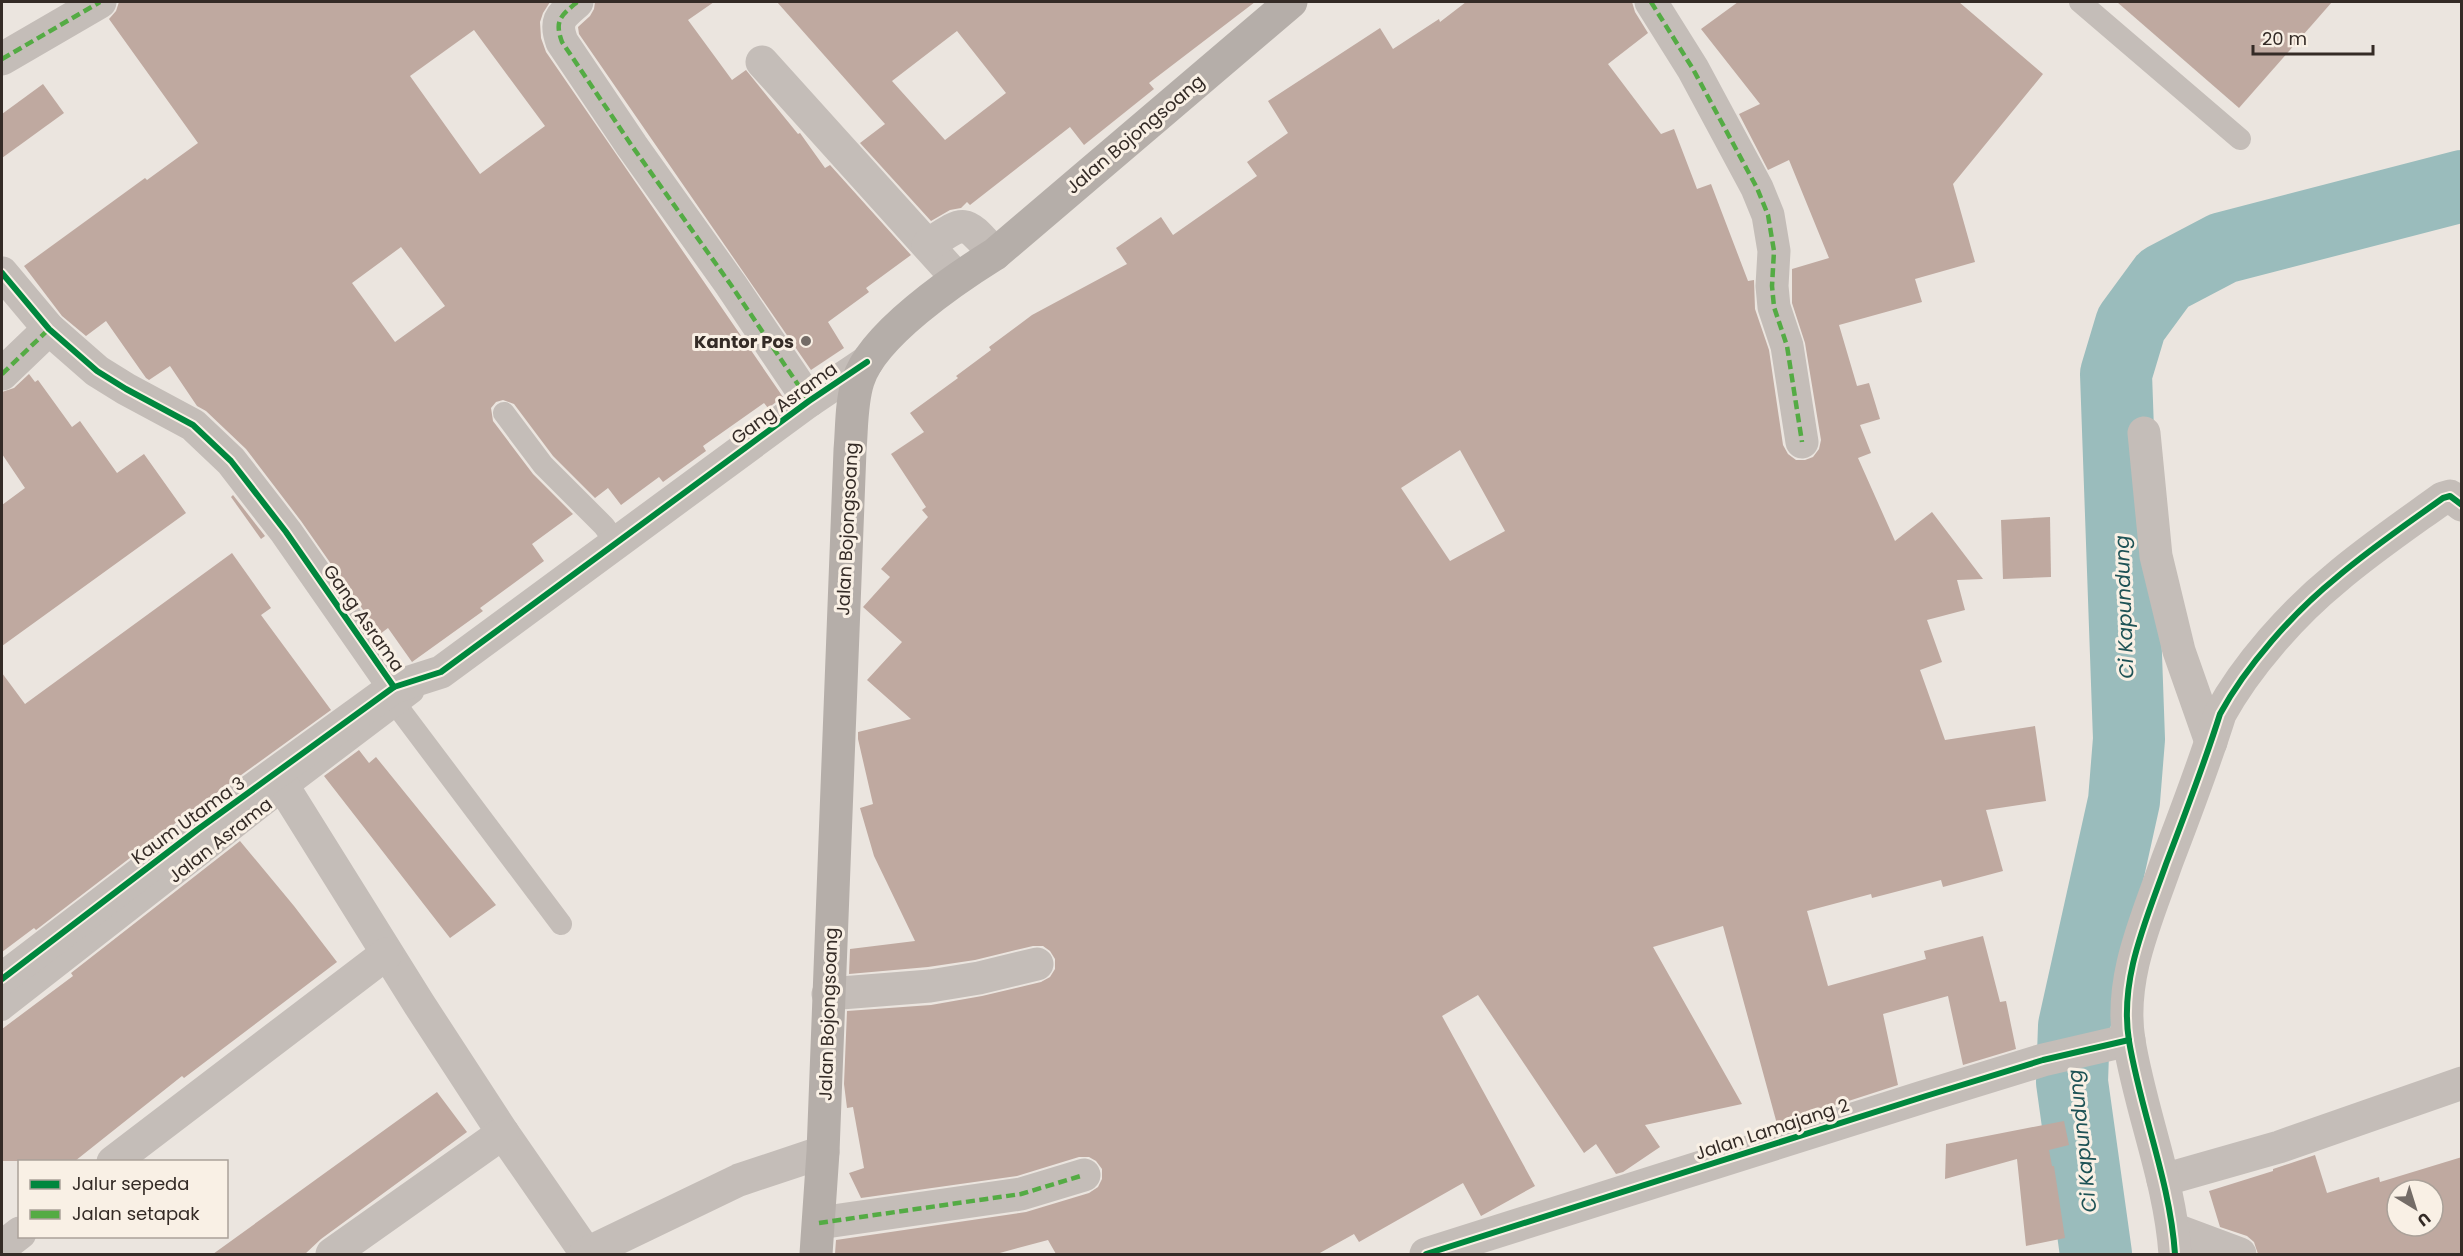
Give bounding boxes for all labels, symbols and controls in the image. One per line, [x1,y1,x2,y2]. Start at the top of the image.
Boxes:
scale bar [2253,18,2373,56]
text: 20 m [2262,26,2307,51]
street label: Jalan Bojongsoang [1060,69,1210,199]
place label: Kantor Pos [694,329,794,354]
marker: Kantor Pos [799,334,813,348]
street label: Gang Asrama [726,356,842,450]
street label: Jalan Bojongsoang [830,442,864,616]
water label: Ci Kapundung [2108,535,2140,679]
street label: Gang Asrama [318,559,410,677]
street label: Kaum Utama 3 [126,770,250,870]
street label: Jalan Asrama [163,791,277,889]
street label: Jalan Bojongsoang [812,927,844,1101]
water label: Ci Kapundung [2061,1068,2103,1214]
street label: Jalan Lamajang 2 [1692,1092,1852,1166]
legend [18,1160,228,1238]
text: Jalur sepeda [72,1171,189,1196]
north arrow [2385,1178,2445,1238]
text: Jalan setapak [72,1201,200,1226]
text: U [2412,1207,2435,1232]

